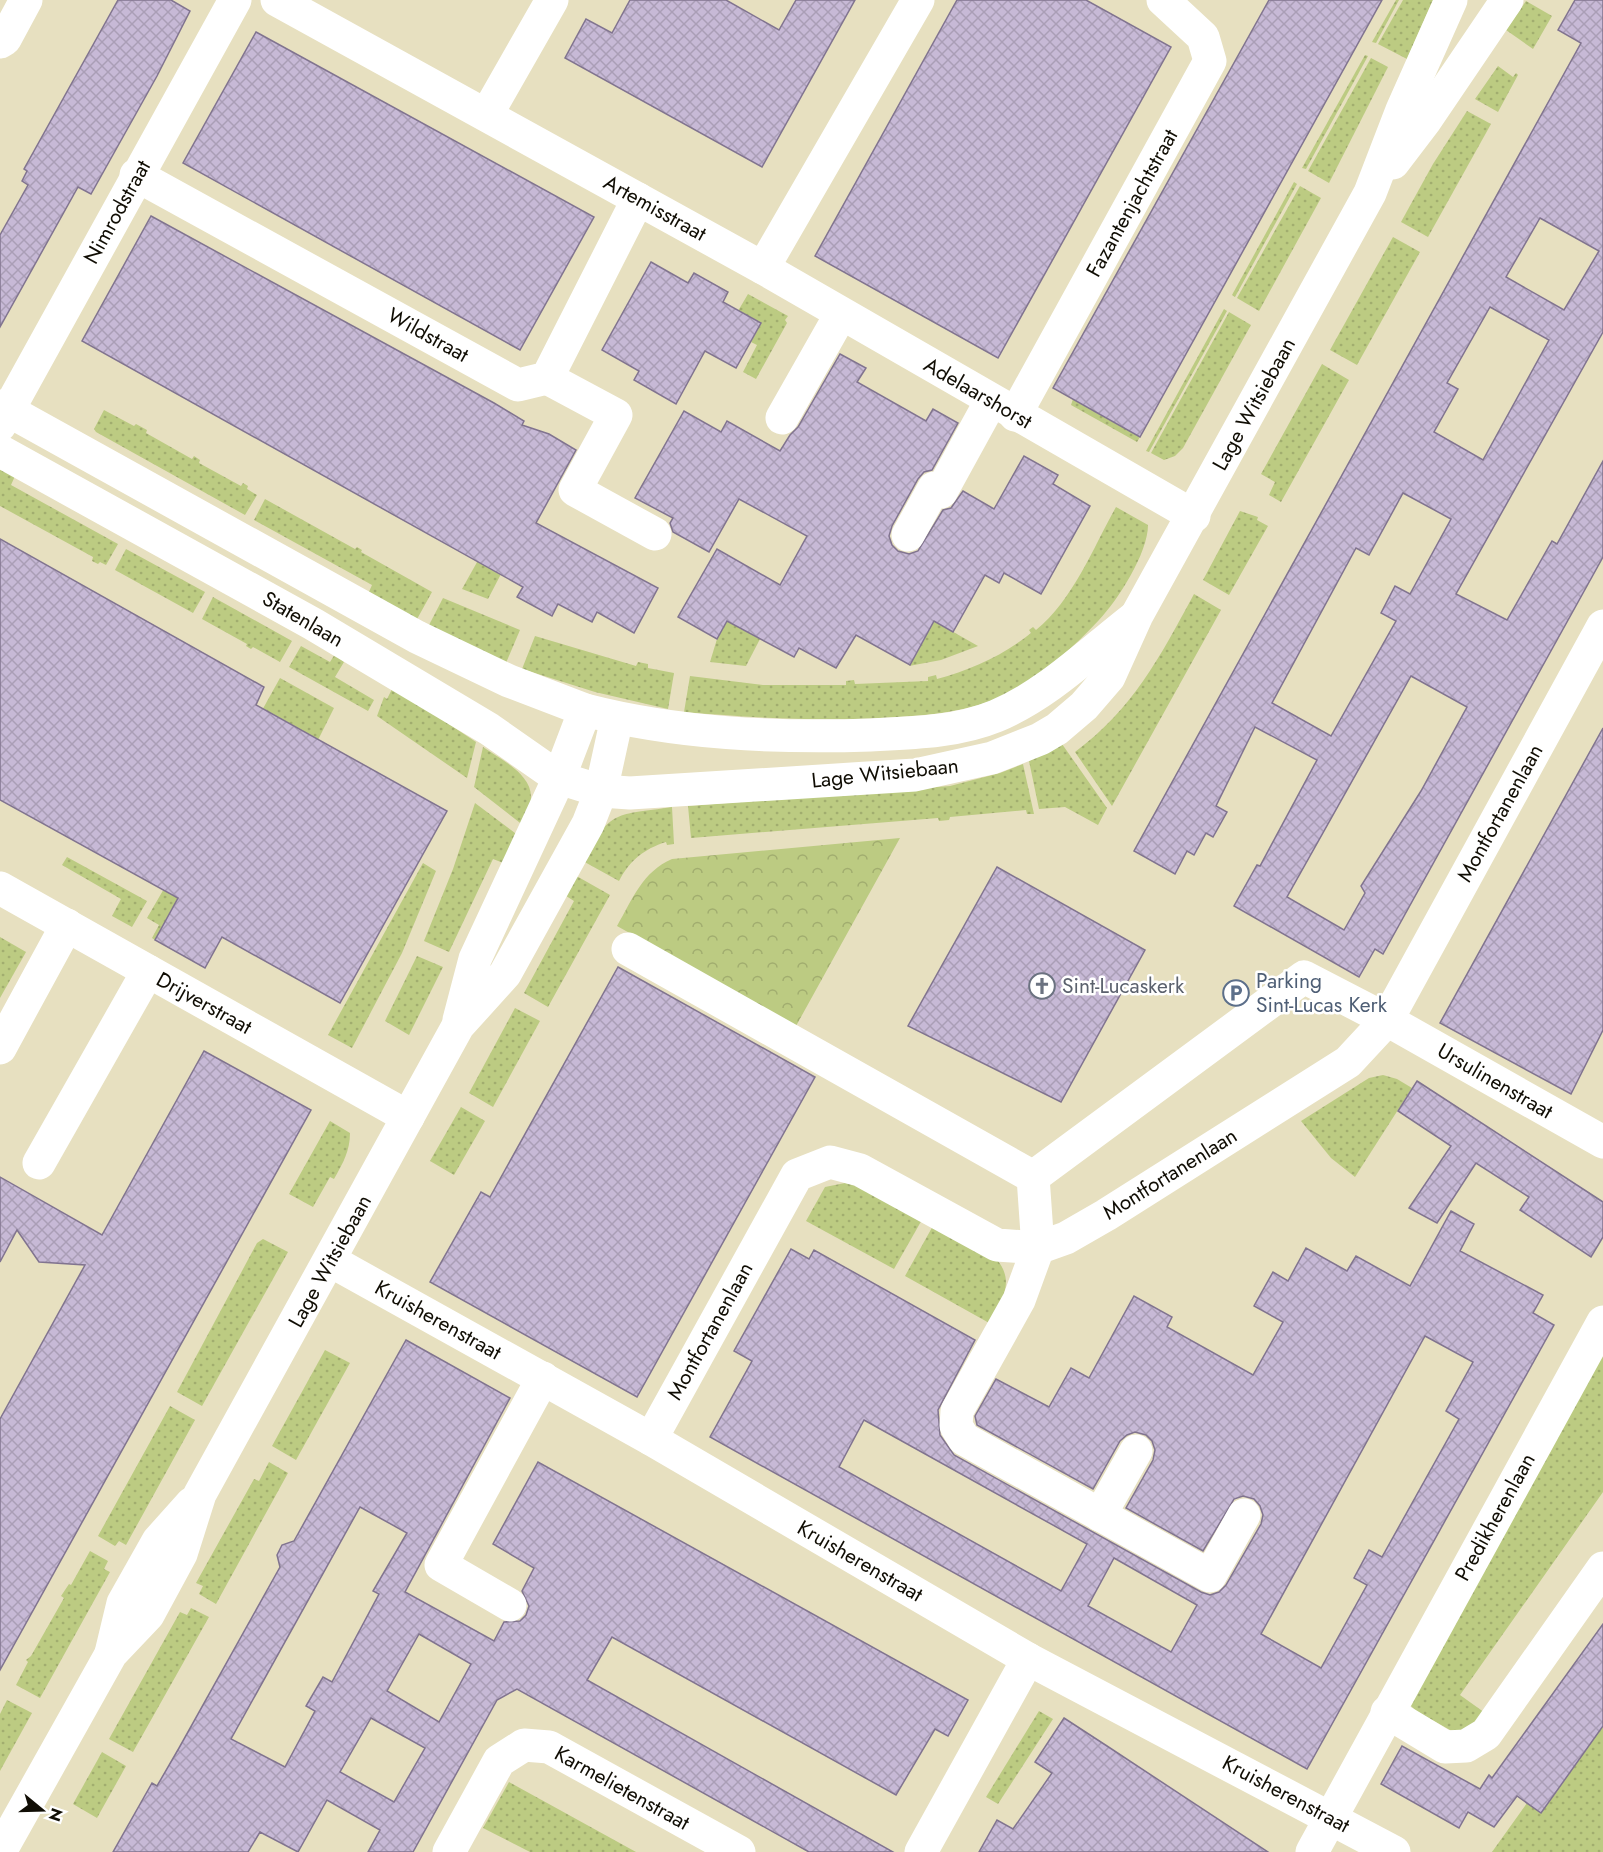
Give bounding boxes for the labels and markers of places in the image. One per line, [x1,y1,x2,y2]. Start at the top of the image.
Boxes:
place label: Parking Sint-Lucas Kerk [1256,966,1388,1020]
church icon: Sint-Lucaskerk [1027,971,1057,1001]
place label: Sint-Lucaskerk [1062,971,1185,1001]
parking icon: Parking Sint-Lucas Kerk [1221,978,1251,1008]

